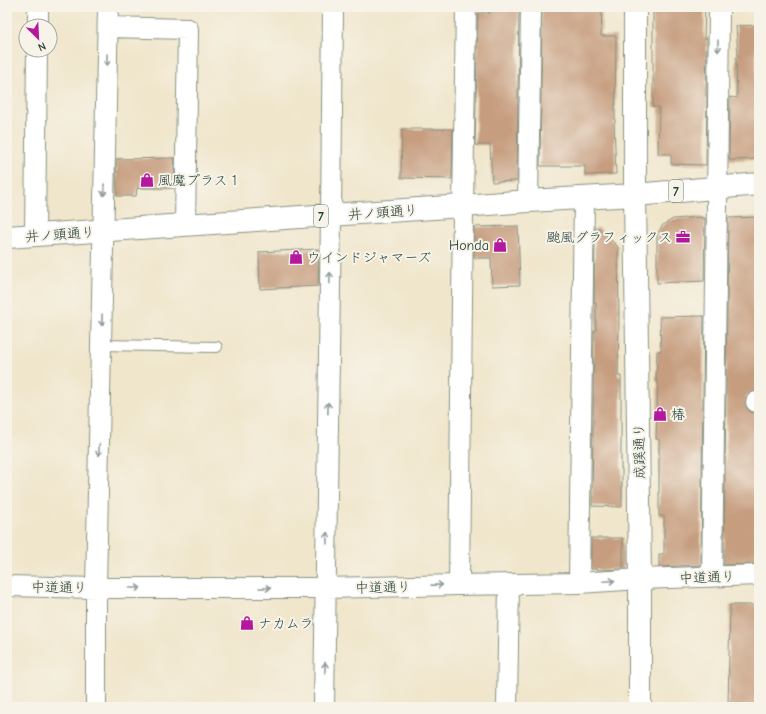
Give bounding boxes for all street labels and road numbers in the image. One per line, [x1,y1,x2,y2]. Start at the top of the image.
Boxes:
road number: 7 [669,180,683,202]
street label: 井ノ頭通り [348,202,419,223]
road number: 7 [314,205,328,227]
street label: 井ノ頭通り [25,224,96,245]
street label: 成蹊通り [631,423,648,479]
street label: 中道通り [679,568,735,587]
street label: 中道通り [31,579,87,596]
street label: 中道通り [355,579,411,596]

